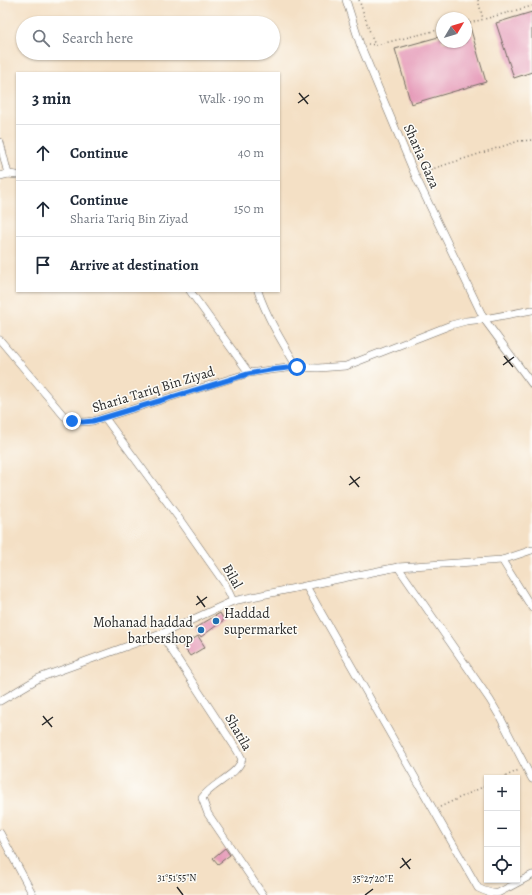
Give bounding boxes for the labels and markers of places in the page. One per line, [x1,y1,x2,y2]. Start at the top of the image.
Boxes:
place label: Haddad supermarket [224,604,298,639]
place label: Mohanad haddad barbershop [93,613,193,648]
marker: Haddad supermarket [211,616,221,626]
marker: Mohanad haddad barbershop [196,625,206,635]

